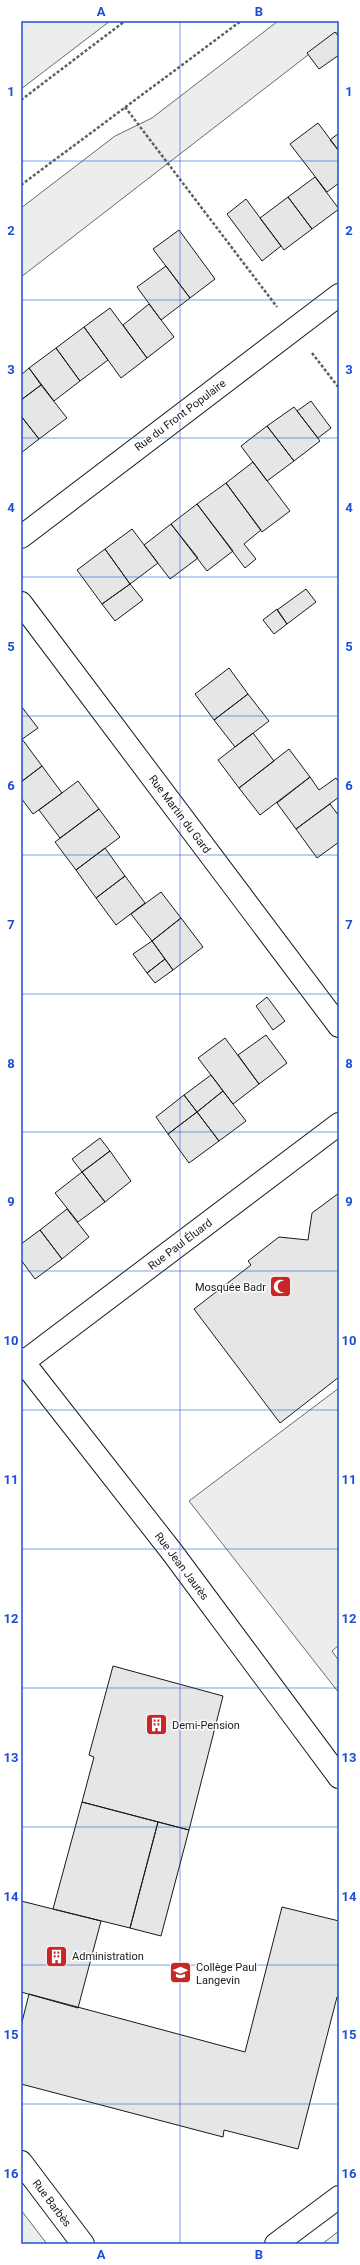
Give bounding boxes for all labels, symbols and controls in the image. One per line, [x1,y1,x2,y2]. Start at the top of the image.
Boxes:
text: A [97,4,106,19]
text: B [255,4,263,19]
text: 1 [7,84,15,99]
text: 1 [345,84,353,99]
text: 2 [7,223,15,238]
text: 2 [345,223,353,238]
text: 3 [7,362,15,377]
text: 3 [345,362,353,377]
street label: Rue du Front Populaire [132,377,229,454]
text: 4 [7,500,15,515]
text: 4 [345,500,353,515]
text: 5 [7,639,15,654]
text: 5 [345,639,353,654]
street label: Rue Martin du Gard [146,773,213,856]
text: 6 [7,778,15,793]
text: 6 [345,778,353,793]
text: 7 [7,917,15,932]
text: 7 [345,917,353,932]
text: 8 [7,1056,15,1071]
text: 8 [345,1056,353,1071]
text: 9 [7,1194,15,1209]
text: 9 [345,1194,353,1209]
street label: Rue Paul Éluard [146,1216,215,1273]
mosque icon: Mosquée Badr [268,1274,294,1300]
place label: Mosquée Badr [195,1281,266,1294]
text: 10 [4,1333,18,1348]
text: 10 [342,1333,356,1348]
text: 11 [4,1472,18,1487]
text: 11 [342,1472,356,1487]
street label: Rue Jean Jaurès [152,1530,211,1603]
text: 12 [4,1611,18,1626]
text: 12 [342,1611,356,1626]
building icon: Demi-Pension [144,1712,170,1738]
place label: Demi-Pension [172,1719,240,1732]
text: 13 [4,1750,18,1765]
text: 13 [342,1750,356,1765]
text: 14 [4,1889,19,1904]
text: 14 [342,1889,357,1904]
building icon: Administration [43,1943,69,1969]
place label: Administration [72,1950,144,1963]
school or university icon: Collège Paul Langevin [167,1960,193,1986]
place label: Collège Paul Langevin [196,1961,257,1987]
text: 15 [4,2027,18,2042]
text: 15 [342,2027,356,2042]
text: 16 [4,2166,19,2181]
text: 16 [342,2166,357,2181]
street label: Rue Barbès [30,2177,74,2230]
text: A [97,2247,106,2262]
text: B [255,2247,263,2262]

